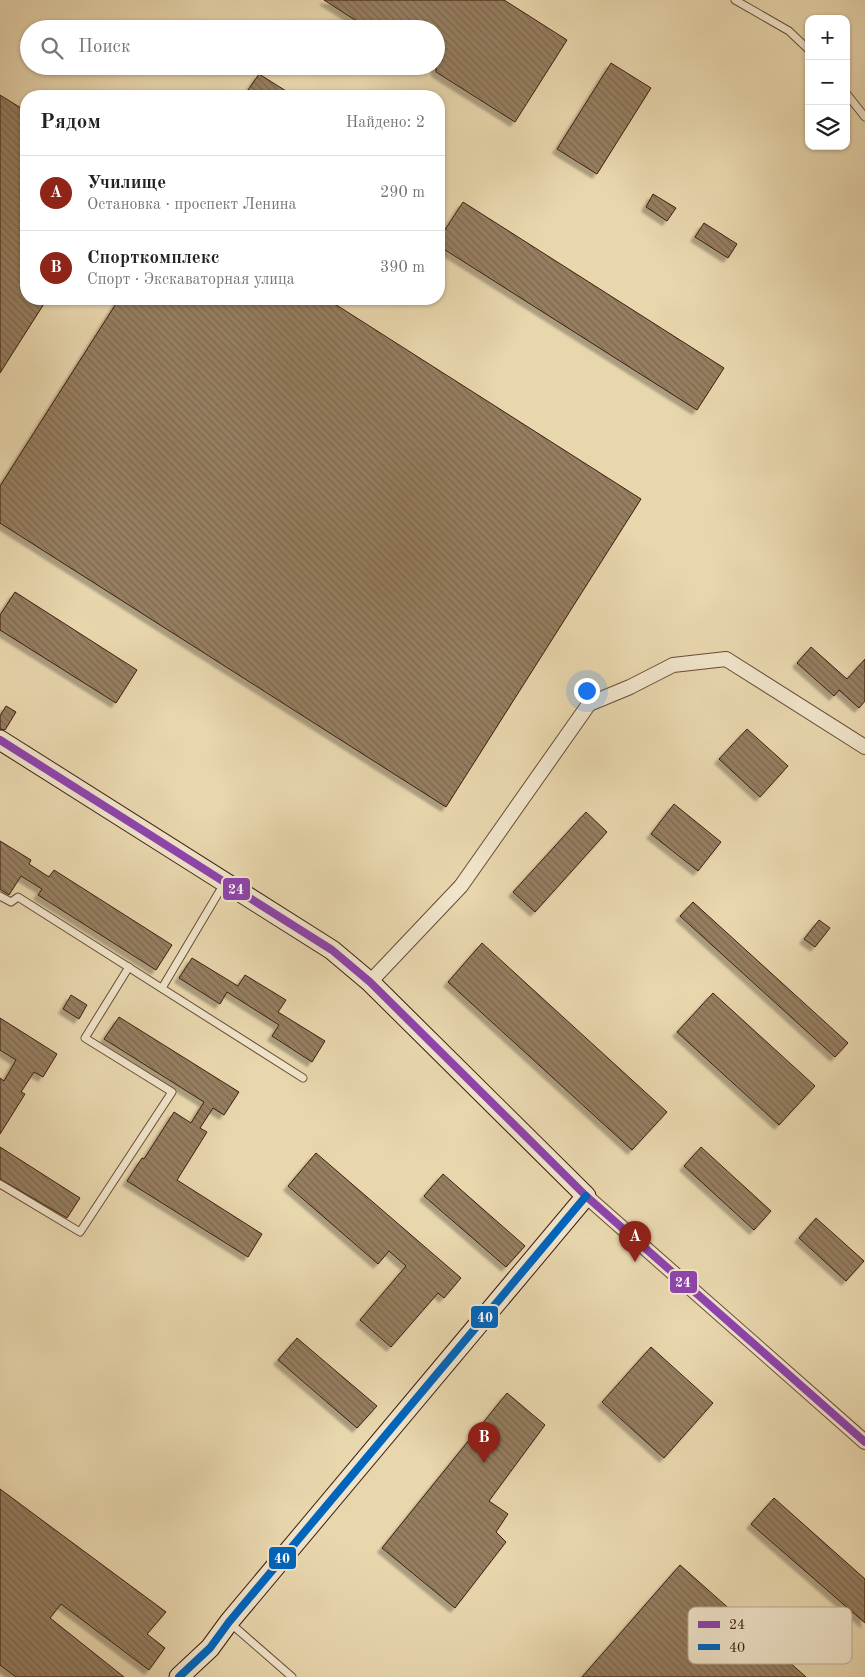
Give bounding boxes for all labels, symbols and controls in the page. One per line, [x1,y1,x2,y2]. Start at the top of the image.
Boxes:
map controls [805,15,850,150]
button: + [805,15,850,60]
search box [20,20,445,75]
icon: search [38,34,66,62]
text: Поиск [78,38,130,57]
button: − [805,60,850,105]
button: layers [805,105,850,150]
text: Рядом [40,112,101,133]
text: Найдено: 2 [346,115,425,131]
text: Училище [87,174,166,193]
text: A [50,185,62,201]
text: 290 m [380,185,425,201]
text: Остановка · проспект Ленина [87,197,296,213]
text: Спорткомплекс [87,249,220,268]
text: B [50,260,62,276]
text: 390 m [380,260,425,276]
text: Спорт · Экскаваторная улица [87,272,295,288]
your location [574,678,600,704]
line badge: 24 [222,877,251,901]
text: 24 [228,883,244,897]
pin: A [619,1221,651,1262]
line badge: 24 [669,1270,698,1294]
text: 24 [675,1276,691,1290]
line badge: 40 [470,1305,499,1329]
text: 40 [477,1311,493,1325]
pin: B [468,1422,500,1463]
line badge: 40 [268,1546,297,1570]
text: 40 [274,1552,290,1566]
legend [688,1607,852,1664]
text: 24 [729,1618,745,1632]
text: 40 [729,1641,745,1655]

